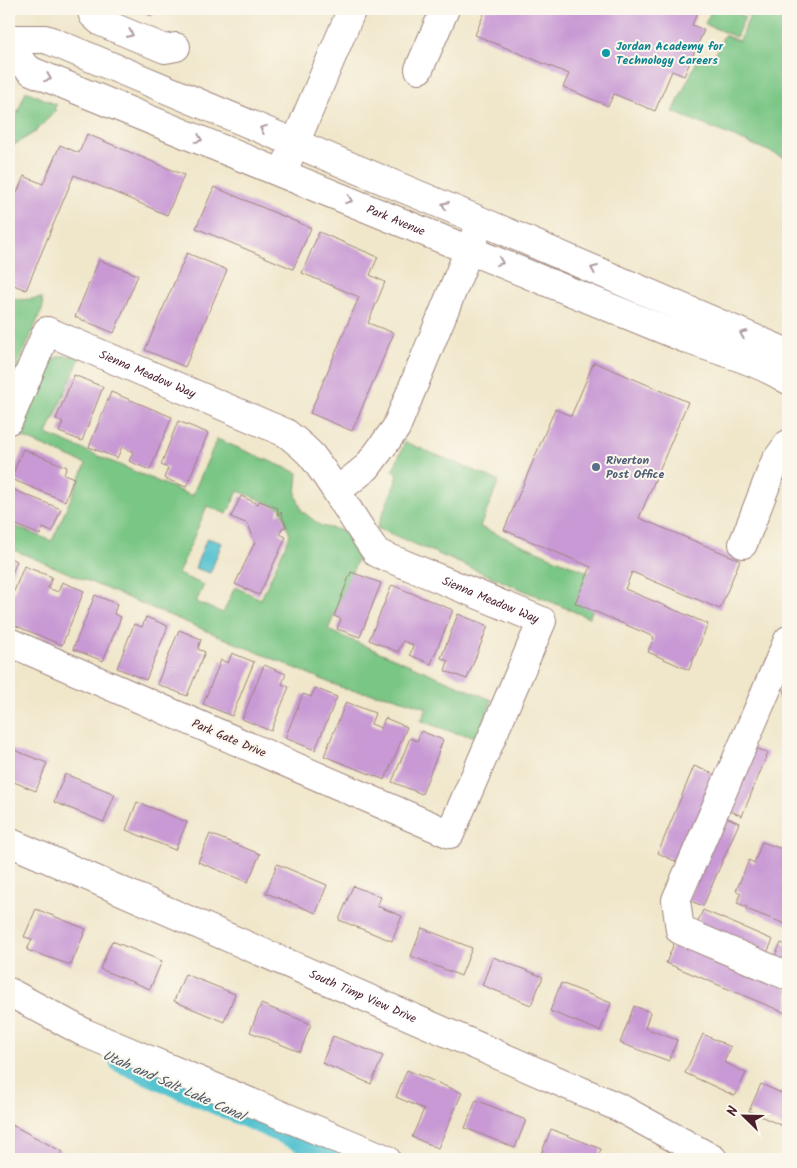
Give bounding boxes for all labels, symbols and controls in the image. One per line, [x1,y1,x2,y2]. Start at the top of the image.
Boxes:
one-way arrow [125,28,134,39]
place label: Jordan Academy for Technology Careers [616,37,724,70]
marker: Jordan Academy for Technology Careers [600,47,612,59]
one-way arrow [43,72,52,82]
one-way arrow [259,125,268,135]
one-way arrow [194,133,203,143]
one-way arrow [345,194,353,204]
street label: Park Avenue [363,200,429,241]
one-way arrow [441,201,450,212]
one-way arrow [495,256,504,266]
one-way arrow [590,265,599,276]
one-way arrow [739,329,748,340]
street label: Sienna Meadow Way [96,345,199,404]
place label: Riverton Post Office [606,451,664,484]
marker: Riverton Post Office [590,461,602,473]
street label: Sienna Meadow Way [439,572,542,629]
street label: Park Gate Drive [189,714,270,763]
street label: South Timp View Drive [306,965,420,1029]
water label: Utah and Salt Lake Canal [99,1045,251,1128]
north arrow [720,1090,770,1140]
text: N [721,1103,745,1120]

